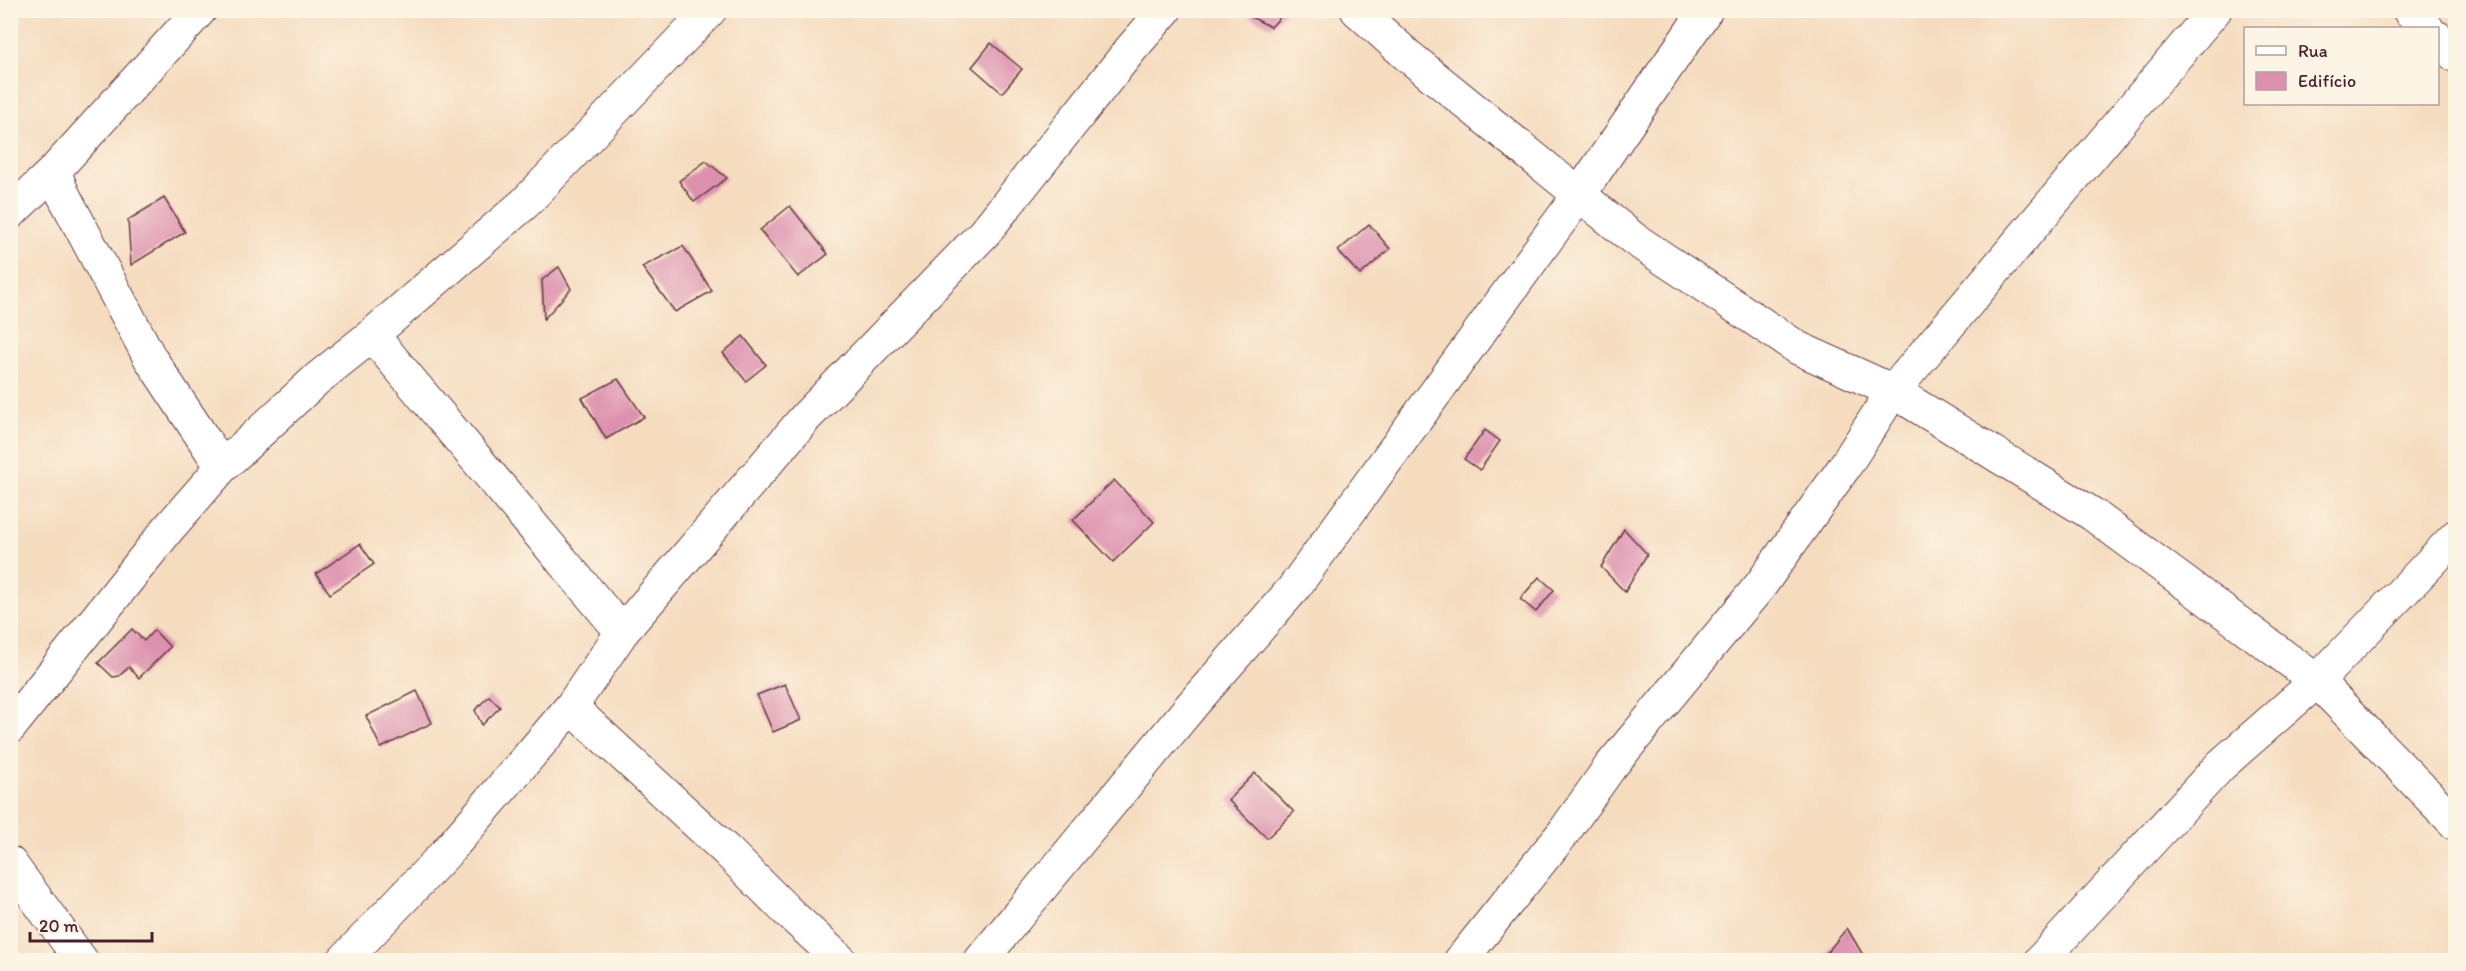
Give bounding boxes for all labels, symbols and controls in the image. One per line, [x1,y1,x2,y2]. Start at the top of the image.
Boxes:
legend [2244,27,2439,105]
text: Rua [2298,40,2328,62]
text: Edifício [2298,70,2356,92]
scale bar [30,905,152,943]
text: 20 m [39,915,79,937]

